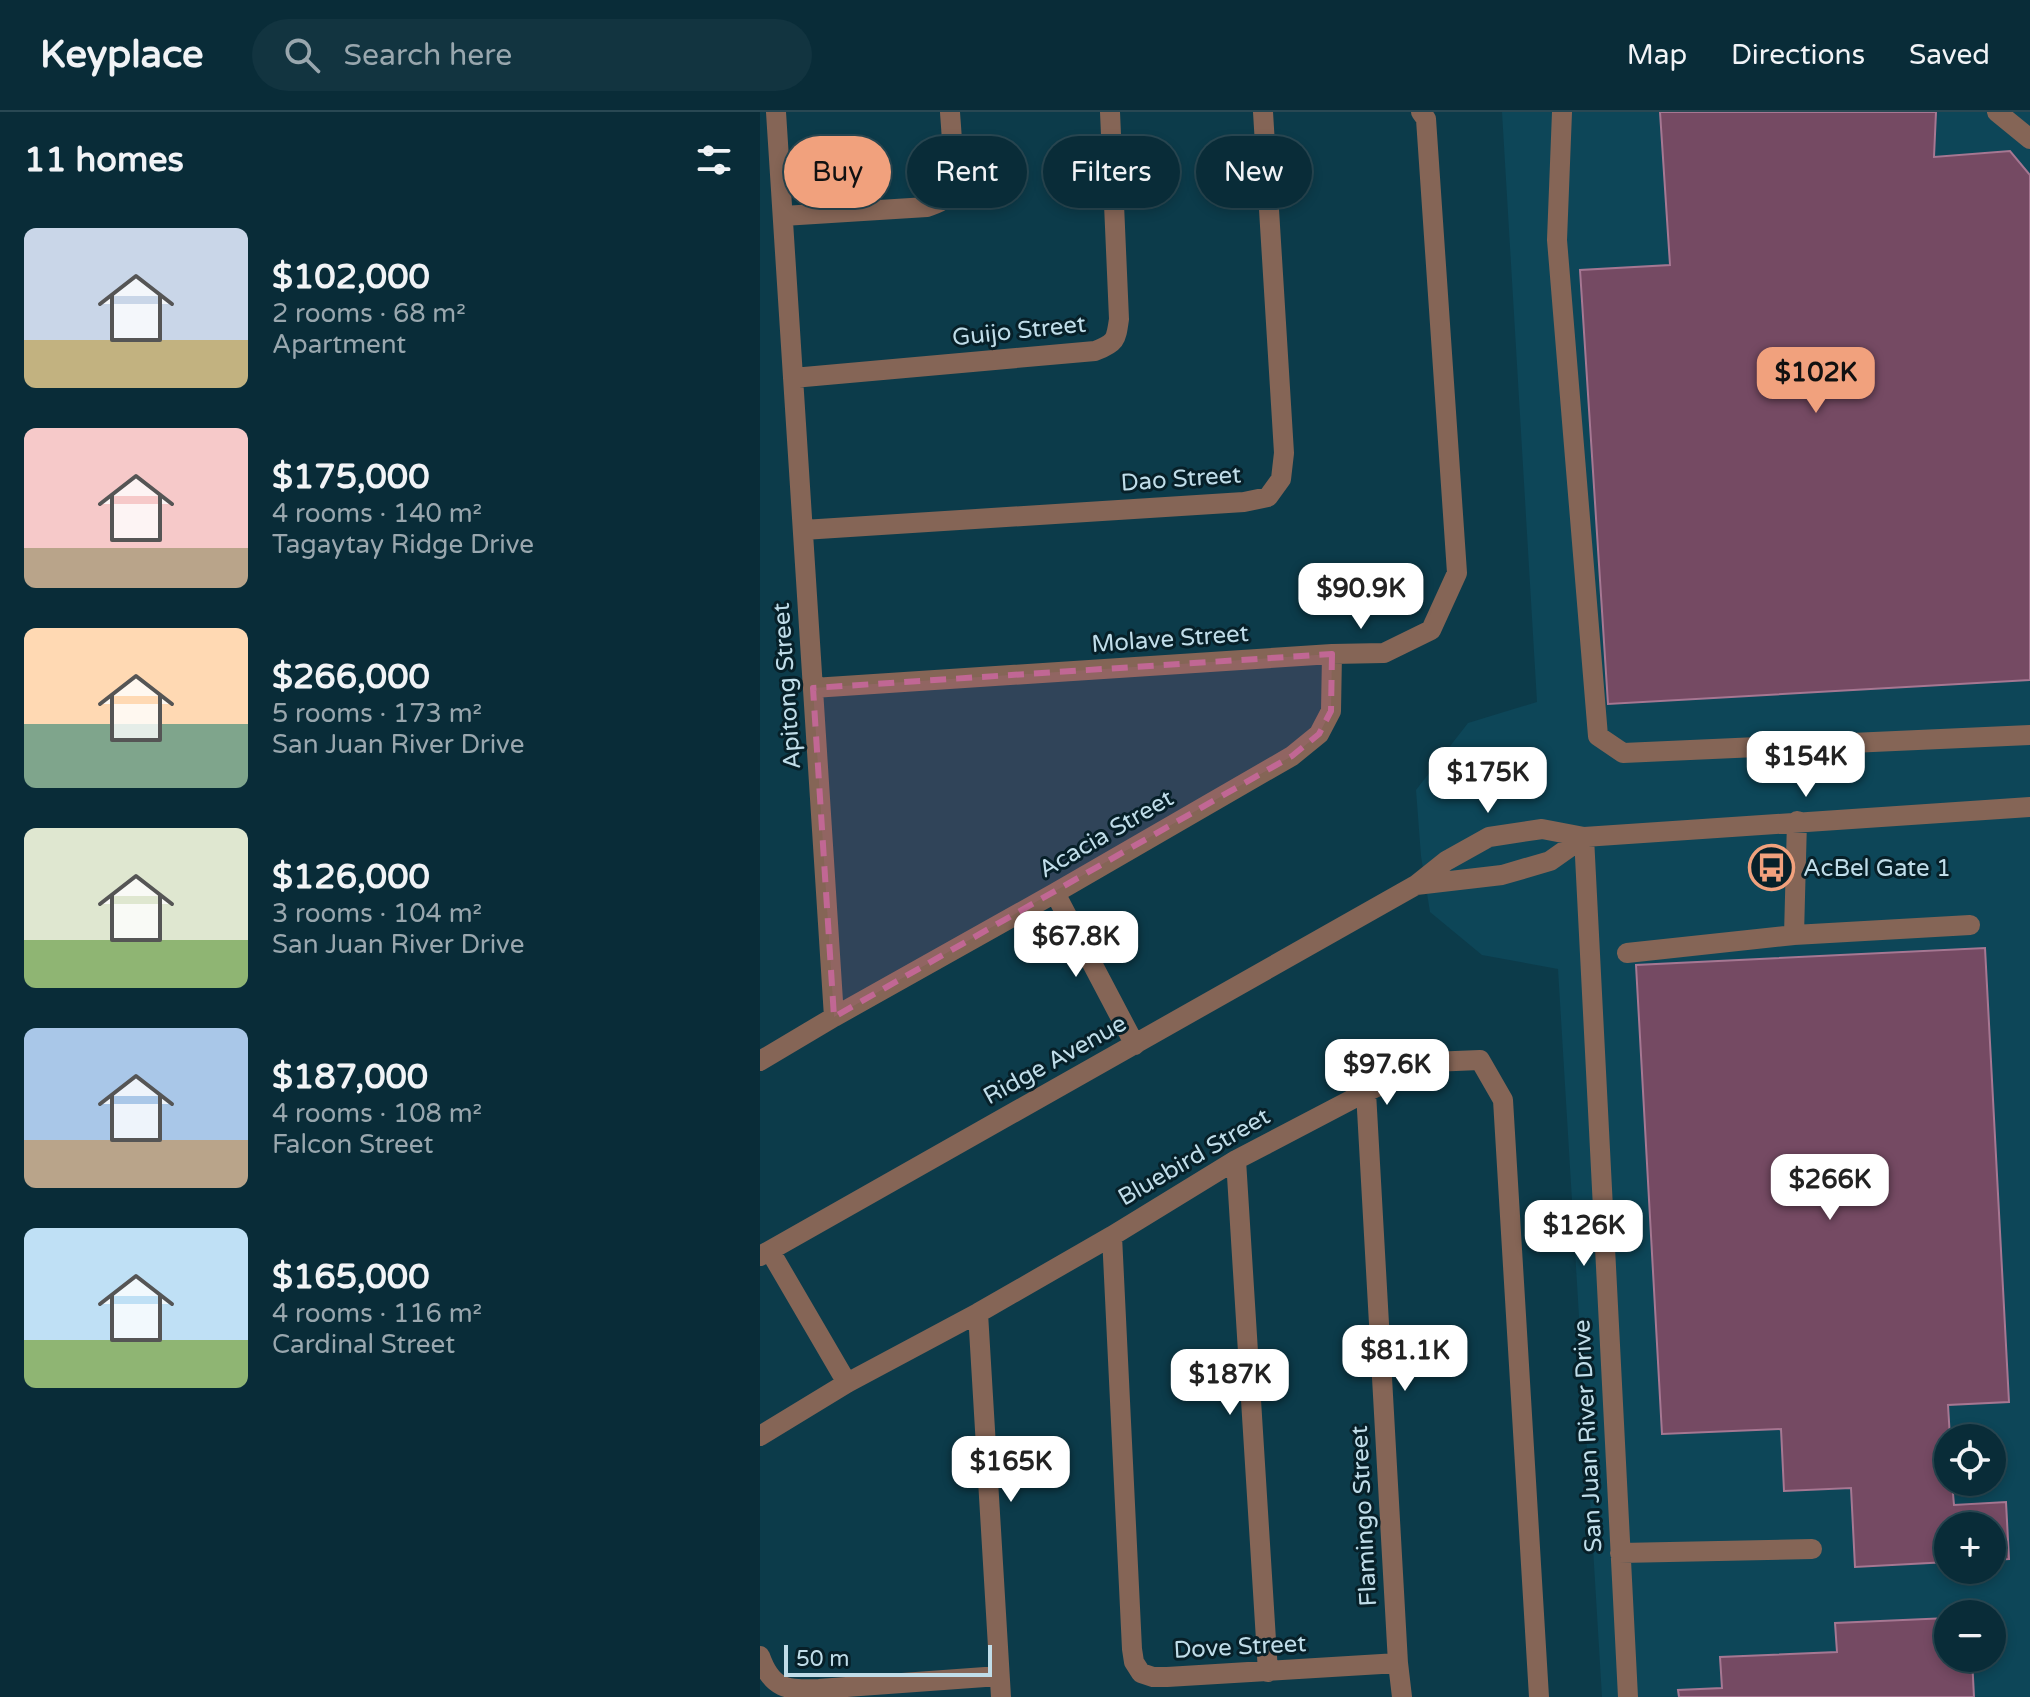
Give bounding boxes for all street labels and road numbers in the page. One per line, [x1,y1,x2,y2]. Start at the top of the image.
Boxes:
street label: Guijo Street [951,310,1087,352]
street label: Dao Street [1120,460,1242,498]
street label: Apitong Street [767,602,807,770]
street label: Molave Street [1090,619,1250,659]
street label: Acacia Street [1033,784,1179,884]
street label: Ridge Avenue [978,1009,1132,1111]
street label: Bluebird Street [1113,1102,1275,1212]
street label: San Juan River Drive [1567,1319,1609,1553]
street label: Flamingo Street [1345,1425,1383,1607]
street label: Dove Street [1173,1629,1307,1665]

